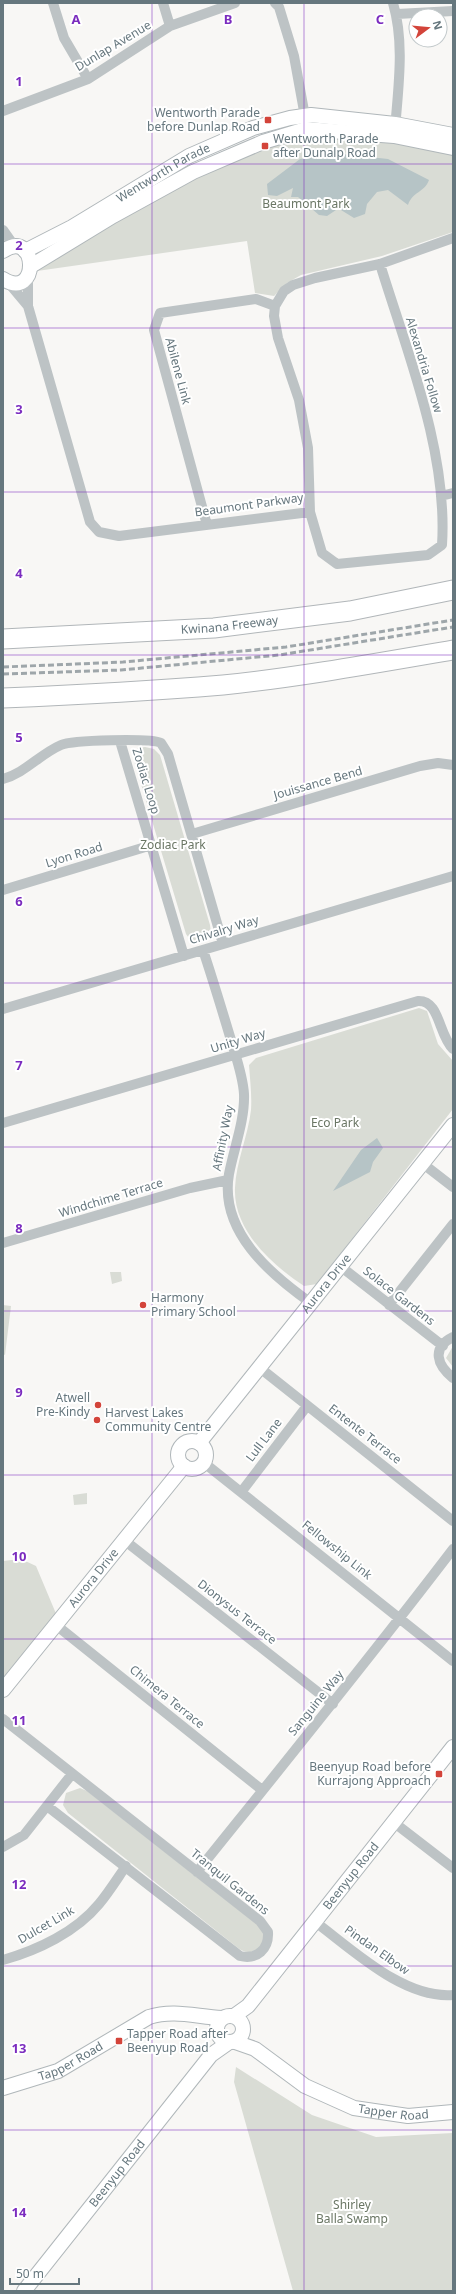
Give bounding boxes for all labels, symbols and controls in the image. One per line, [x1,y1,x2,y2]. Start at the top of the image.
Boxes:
north arrow [408,8,448,48]
text: B [224,10,232,28]
text: C [376,10,384,28]
street label: Dunlap Avenue [72,18,154,74]
text: N [430,19,447,31]
text: 1 [15,72,23,90]
place label: Wentworth Parade before Dunlap Road [147,104,260,135]
marker: Wentworth Parade before Dunlap Road [263,115,273,125]
place label: Wentworth Parade after Dunalp Road [273,130,379,161]
street label: Wentworth Parade [113,139,213,206]
marker: Wentworth Parade after Dunalp Road [260,141,270,151]
park label: Beaumont Park [262,195,350,212]
text: 2 [15,236,23,254]
street label: Alexandria Follow [402,315,447,415]
street label: Abilene Link [161,336,196,407]
text: 3 [15,400,23,418]
street label: Beaumont Parkway [193,488,305,521]
text: 4 [15,564,23,582]
street label: Kwinana Freeway [180,611,280,638]
text: 5 [15,728,23,746]
street label: Zodiac Loop [128,746,165,816]
street label: Jouissance Bend [270,762,364,804]
park label: Zodiac Park [140,836,206,853]
street label: Lyon Road [43,838,105,871]
text: 6 [15,892,23,910]
street label: Chivalry Way [187,911,262,948]
street label: Unity Way [208,1024,268,1057]
text: 7 [15,1056,23,1074]
street label: Affinity Way [208,1103,237,1172]
park label: Eco Park [311,1114,360,1131]
street label: Windchime Terrace [57,1174,165,1221]
text: 8 [15,1219,23,1237]
street label: Aurora Drive [297,1250,355,1316]
street label: Solace Gardens [360,1262,439,1329]
place label: Harmony Primary School [151,1289,236,1320]
marker: Harmony Primary School [138,1300,148,1310]
text: 9 [15,1383,23,1401]
place label: Atwell Pre-Kindy [36,1389,91,1420]
marker: Atwell Pre-Kindy [93,1400,103,1410]
street label: Entente Terrace [325,1400,406,1468]
place label: Harvest Lakes Community Centre [105,1404,212,1435]
street label: Lull Lane [242,1414,286,1465]
marker: Harvest Lakes Community Centre [92,1415,102,1425]
street label: Fellowship Link [299,1516,376,1584]
street label: Aurora Drive [64,1544,122,1611]
text: 10 [12,1547,26,1565]
street label: Dionysus Terrace [194,1575,281,1648]
street label: Chimera Terrace [126,1661,209,1732]
street label: Sanguine Way [284,1666,348,1739]
text: 11 [12,1711,26,1729]
place label: Beenyup Road before Kurrajong Approach [309,1758,431,1789]
marker: Beenyup Road before Kurrajong Approach [434,1769,444,1779]
street label: Beenyup Road [318,1838,383,1913]
street label: Tranquil Gardens [187,1845,273,1919]
text: 12 [12,1875,26,1893]
street label: Dulcet Link [14,1901,78,1948]
street label: Pindan Elbow [341,1921,414,1979]
place label: Tapper Road after Beenyup Road [127,2025,228,2056]
marker: Tapper Road after Beenyup Road [114,2036,124,2046]
street label: Tapper Road [36,2037,106,2085]
text: 13 [12,2039,26,2057]
street label: Tapper Road [357,2100,429,2124]
street label: Beenyup Road [85,2136,149,2210]
park label: Shirley Balla Swamp [316,2196,388,2227]
text: 14 [12,2203,27,2221]
scale bar [10,2260,79,2286]
text: 50 m [16,2265,44,2282]

